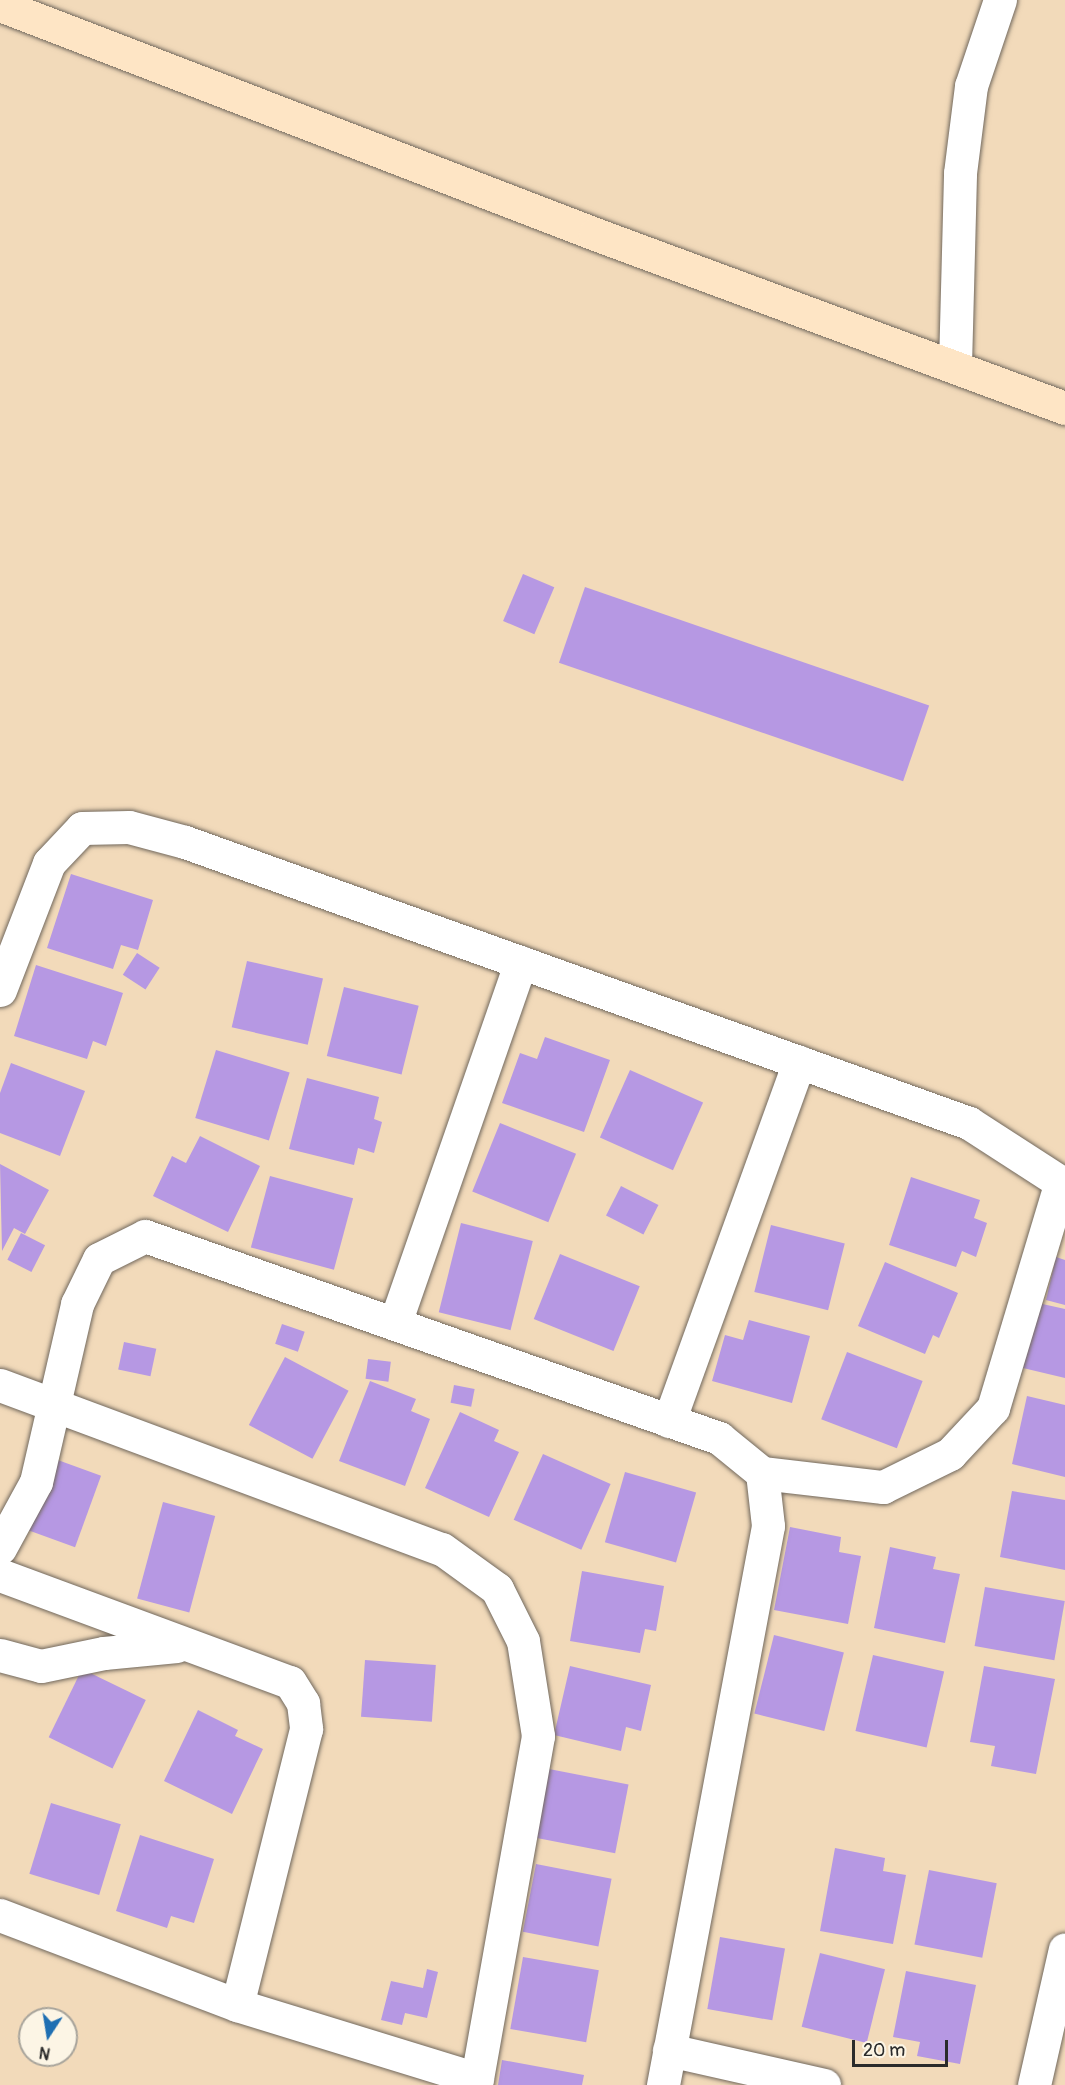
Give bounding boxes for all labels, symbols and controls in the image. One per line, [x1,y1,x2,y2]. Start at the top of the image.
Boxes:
north arrow [18,2007,78,2067]
scale bar [855,2028,951,2066]
text: 20 m [863,2039,905,2062]
text: N [37,2042,52,2064]

